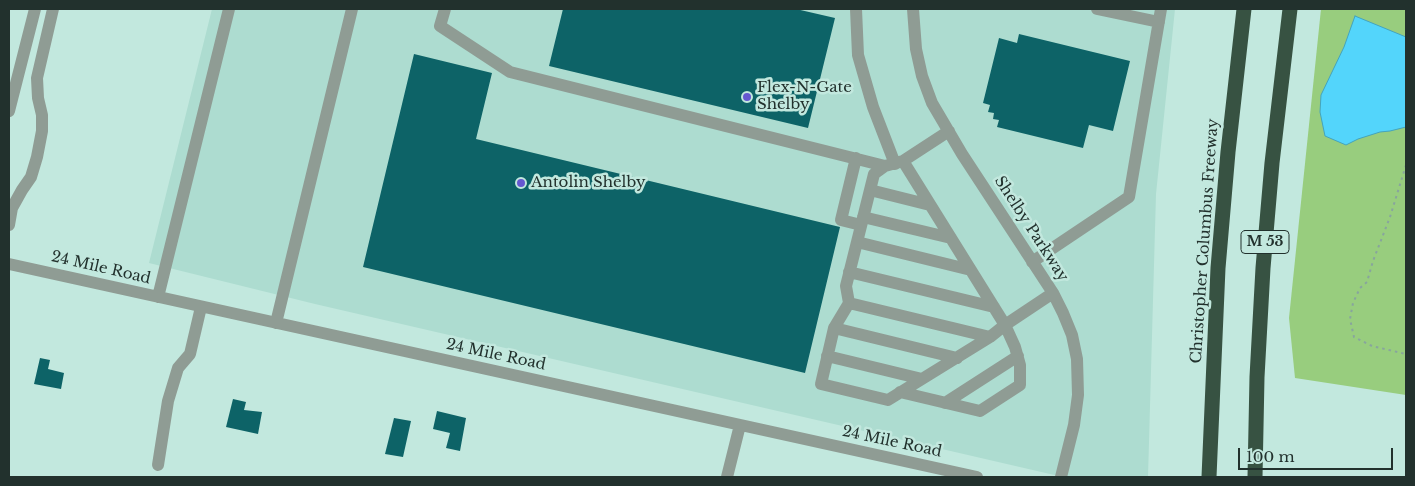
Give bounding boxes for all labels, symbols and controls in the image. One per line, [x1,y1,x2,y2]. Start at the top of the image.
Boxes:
place label: Flex-N-Gate Shelby [757,79,852,114]
marker: Flex-N-Gate Shelby [741,91,753,103]
street label: Christopher Columbus Freeway [1187,118,1223,364]
street label: Shelby Parkway [990,173,1072,285]
place label: Antolin Shelby [531,174,646,192]
marker: Antolin Shelby [515,177,527,189]
road number: M 53 [1241,230,1289,253]
street label: 24 Mile Road [50,248,152,288]
street label: 24 Mile Road [445,336,547,374]
street label: 24 Mile Road [841,423,943,461]
scale bar [1240,438,1395,470]
text: 100 m [1246,447,1295,466]

